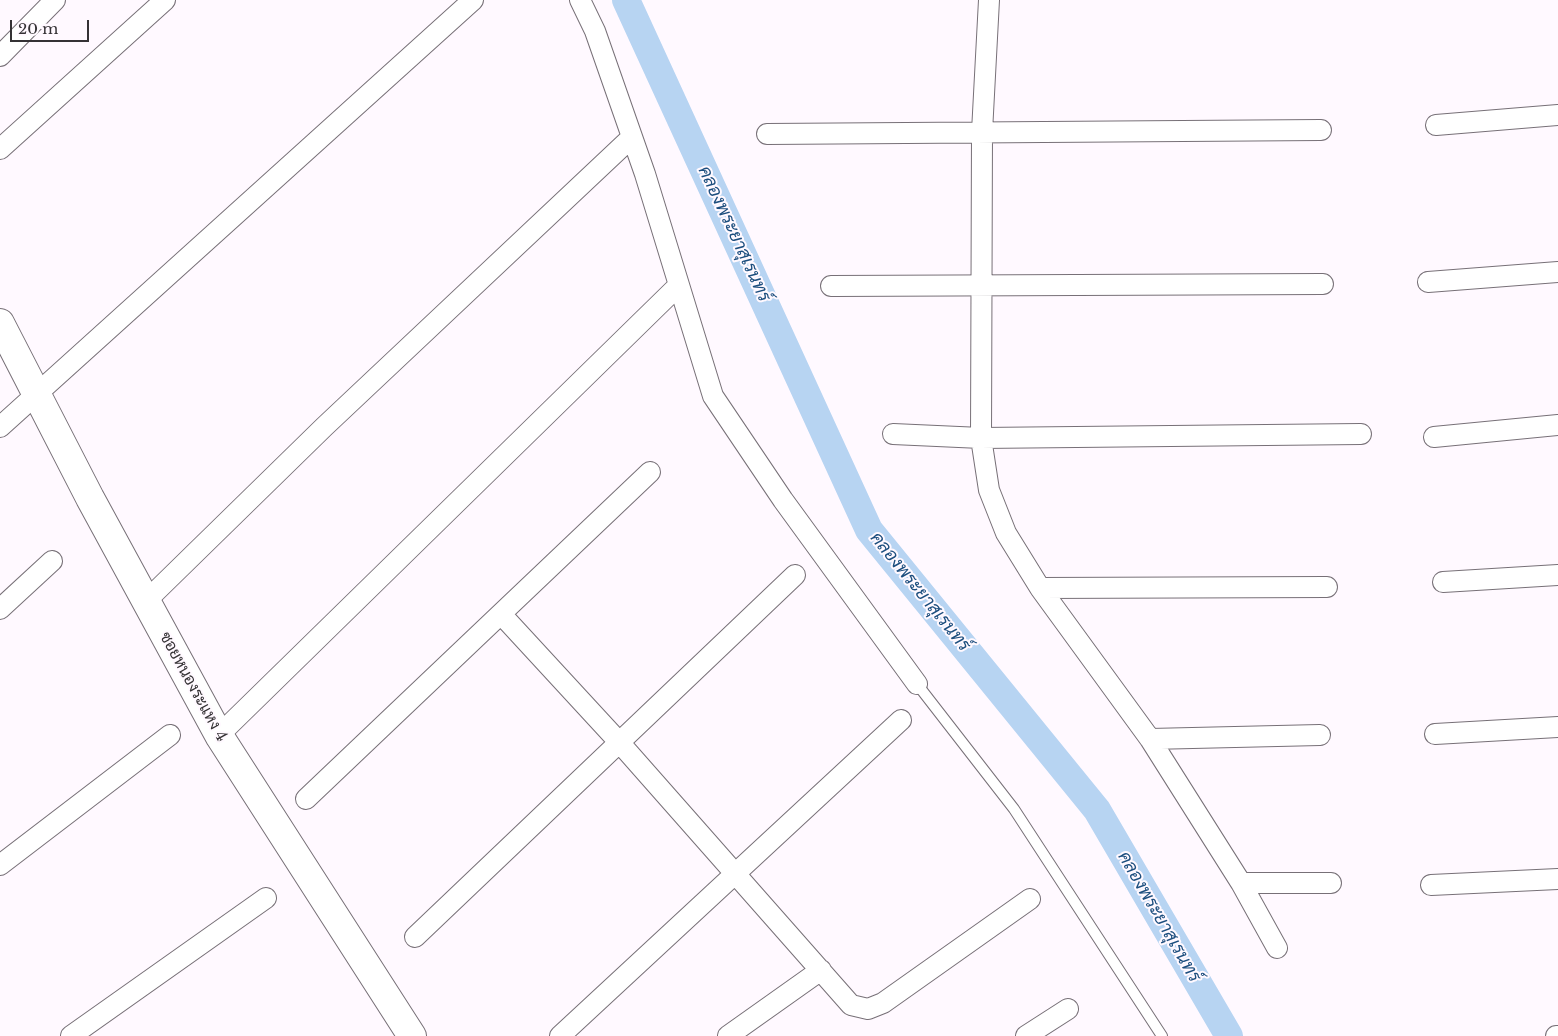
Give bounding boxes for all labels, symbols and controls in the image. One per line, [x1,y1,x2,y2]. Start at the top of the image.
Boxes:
scale bar [12,10,91,42]
text: 20 m [18,19,58,38]
water label: คลองพระยาสุเรนทร์ [693,163,775,305]
water label: คลองพระยาสุเรนทร์ [865,528,975,656]
street label: ซอยหนองระแหง 4 [155,629,231,745]
water label: คลองพระยาสุเรนทร์ [1113,848,1205,986]

